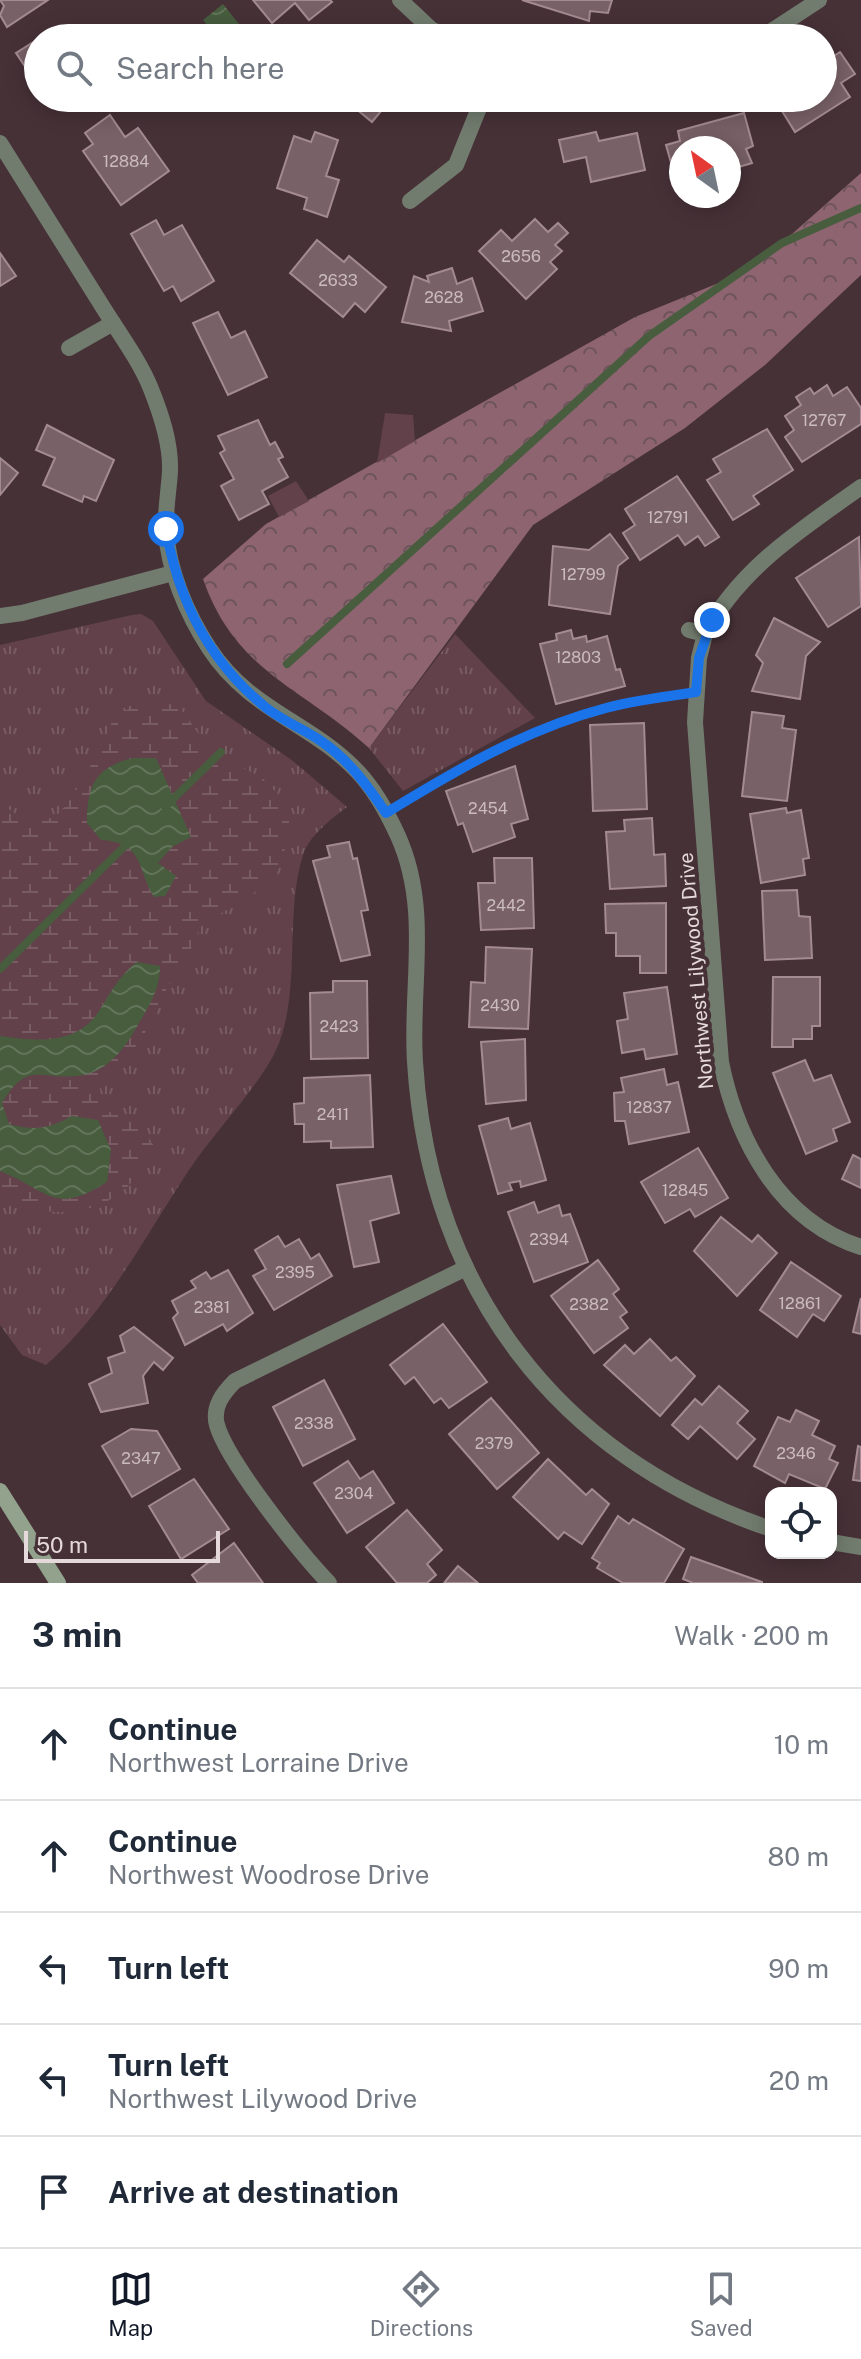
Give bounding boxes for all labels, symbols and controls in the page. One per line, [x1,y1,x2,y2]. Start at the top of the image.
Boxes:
search box [24,24,837,112]
icon: search [52,46,96,90]
text: Search here [116,50,284,86]
north arrow [669,136,741,208]
house number: 12884 [103,152,149,171]
house number: 2656 [501,247,541,266]
house number: 2633 [318,271,358,290]
house number: 2628 [424,288,464,307]
house number: 12767 [802,411,846,430]
house number: 12791 [647,508,689,527]
route start [148,511,184,547]
house number: 12799 [560,565,606,584]
route end [694,602,730,638]
house number: 12803 [555,648,601,667]
house number: 2454 [468,799,508,818]
street label: Northwest Lilywood Drive [674,852,718,1090]
house number: 2442 [486,896,526,915]
house number: 2430 [480,996,520,1015]
house number: 2423 [319,1017,359,1036]
house number: 12837 [626,1098,672,1117]
house number: 2411 [317,1105,349,1124]
house number: 12845 [662,1181,708,1200]
house number: 2394 [529,1230,569,1249]
house number: 2395 [275,1263,315,1282]
house number: 12861 [779,1294,821,1313]
house number: 2382 [569,1295,609,1314]
house number: 2381 [194,1298,230,1317]
house number: 2338 [294,1414,334,1433]
house number: 2379 [475,1434,513,1453]
house number: 2346 [776,1444,816,1463]
house number: 2347 [121,1449,161,1468]
house number: 2304 [334,1484,374,1503]
map controls [765,1487,837,1559]
button: locate [765,1487,837,1559]
scale bar [24,1527,220,1563]
text: 50 m [36,1532,88,1558]
text: 3 min [32,1615,122,1655]
text: Walk · 200 m [674,1620,829,1651]
text: Continue [108,1711,238,1747]
icon: ahead [32,1722,76,1766]
text: 10 m [774,1729,829,1760]
text: Northwest Lorraine Drive [108,1747,409,1778]
text: Continue [108,1823,238,1859]
icon: ahead [32,1834,76,1878]
text: 80 m [768,1841,829,1872]
text: Northwest Woodrose Drive [108,1859,429,1890]
icon: left [32,1946,76,1990]
text: Turn left [108,1950,229,1986]
text: 90 m [768,1953,829,1984]
text: Turn left [108,2047,229,2083]
icon: left [32,2058,76,2102]
text: 20 m [769,2065,829,2096]
text: Northwest Lilywood Drive [108,2083,417,2114]
icon: arrive [32,2170,76,2214]
text: Arrive at destination [108,2174,399,2210]
tab: Map [108,2267,153,2341]
tab: Directions [370,2267,473,2341]
tab: Saved [690,2267,753,2341]

